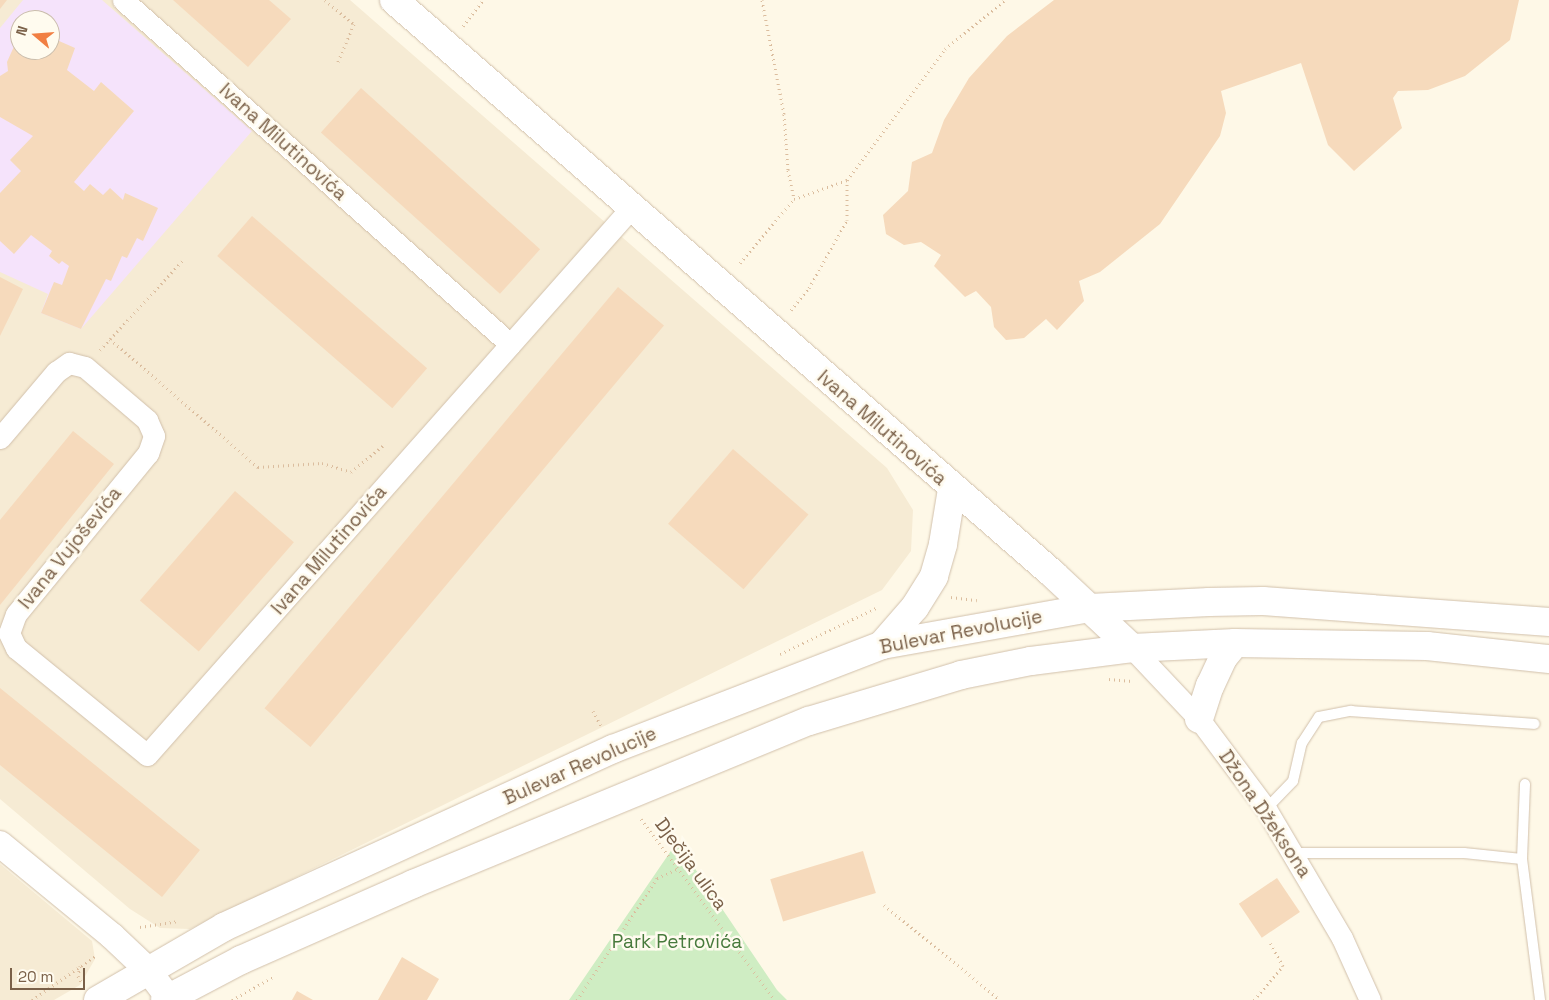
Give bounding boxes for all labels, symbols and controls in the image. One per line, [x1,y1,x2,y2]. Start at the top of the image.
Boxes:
north arrow [10,10,60,60]
text: N [12,23,32,38]
street label: Ivana Milutinovića [214,79,352,205]
street label: Ivana Milutinovića [813,366,951,490]
street label: Ivana Milutinovića [267,481,391,619]
street label: Ivana Vujoševića [14,482,126,614]
street label: Bulevar Revolucije [878,605,1044,659]
street label: Bulevar Revolucije [500,722,660,810]
street label: Džona Džeksona [1214,746,1316,882]
street label: Dječija ulica [650,813,732,915]
park label: Park Petrovića [612,931,742,953]
scale bar [12,958,88,990]
text: 20 m [18,967,53,986]

